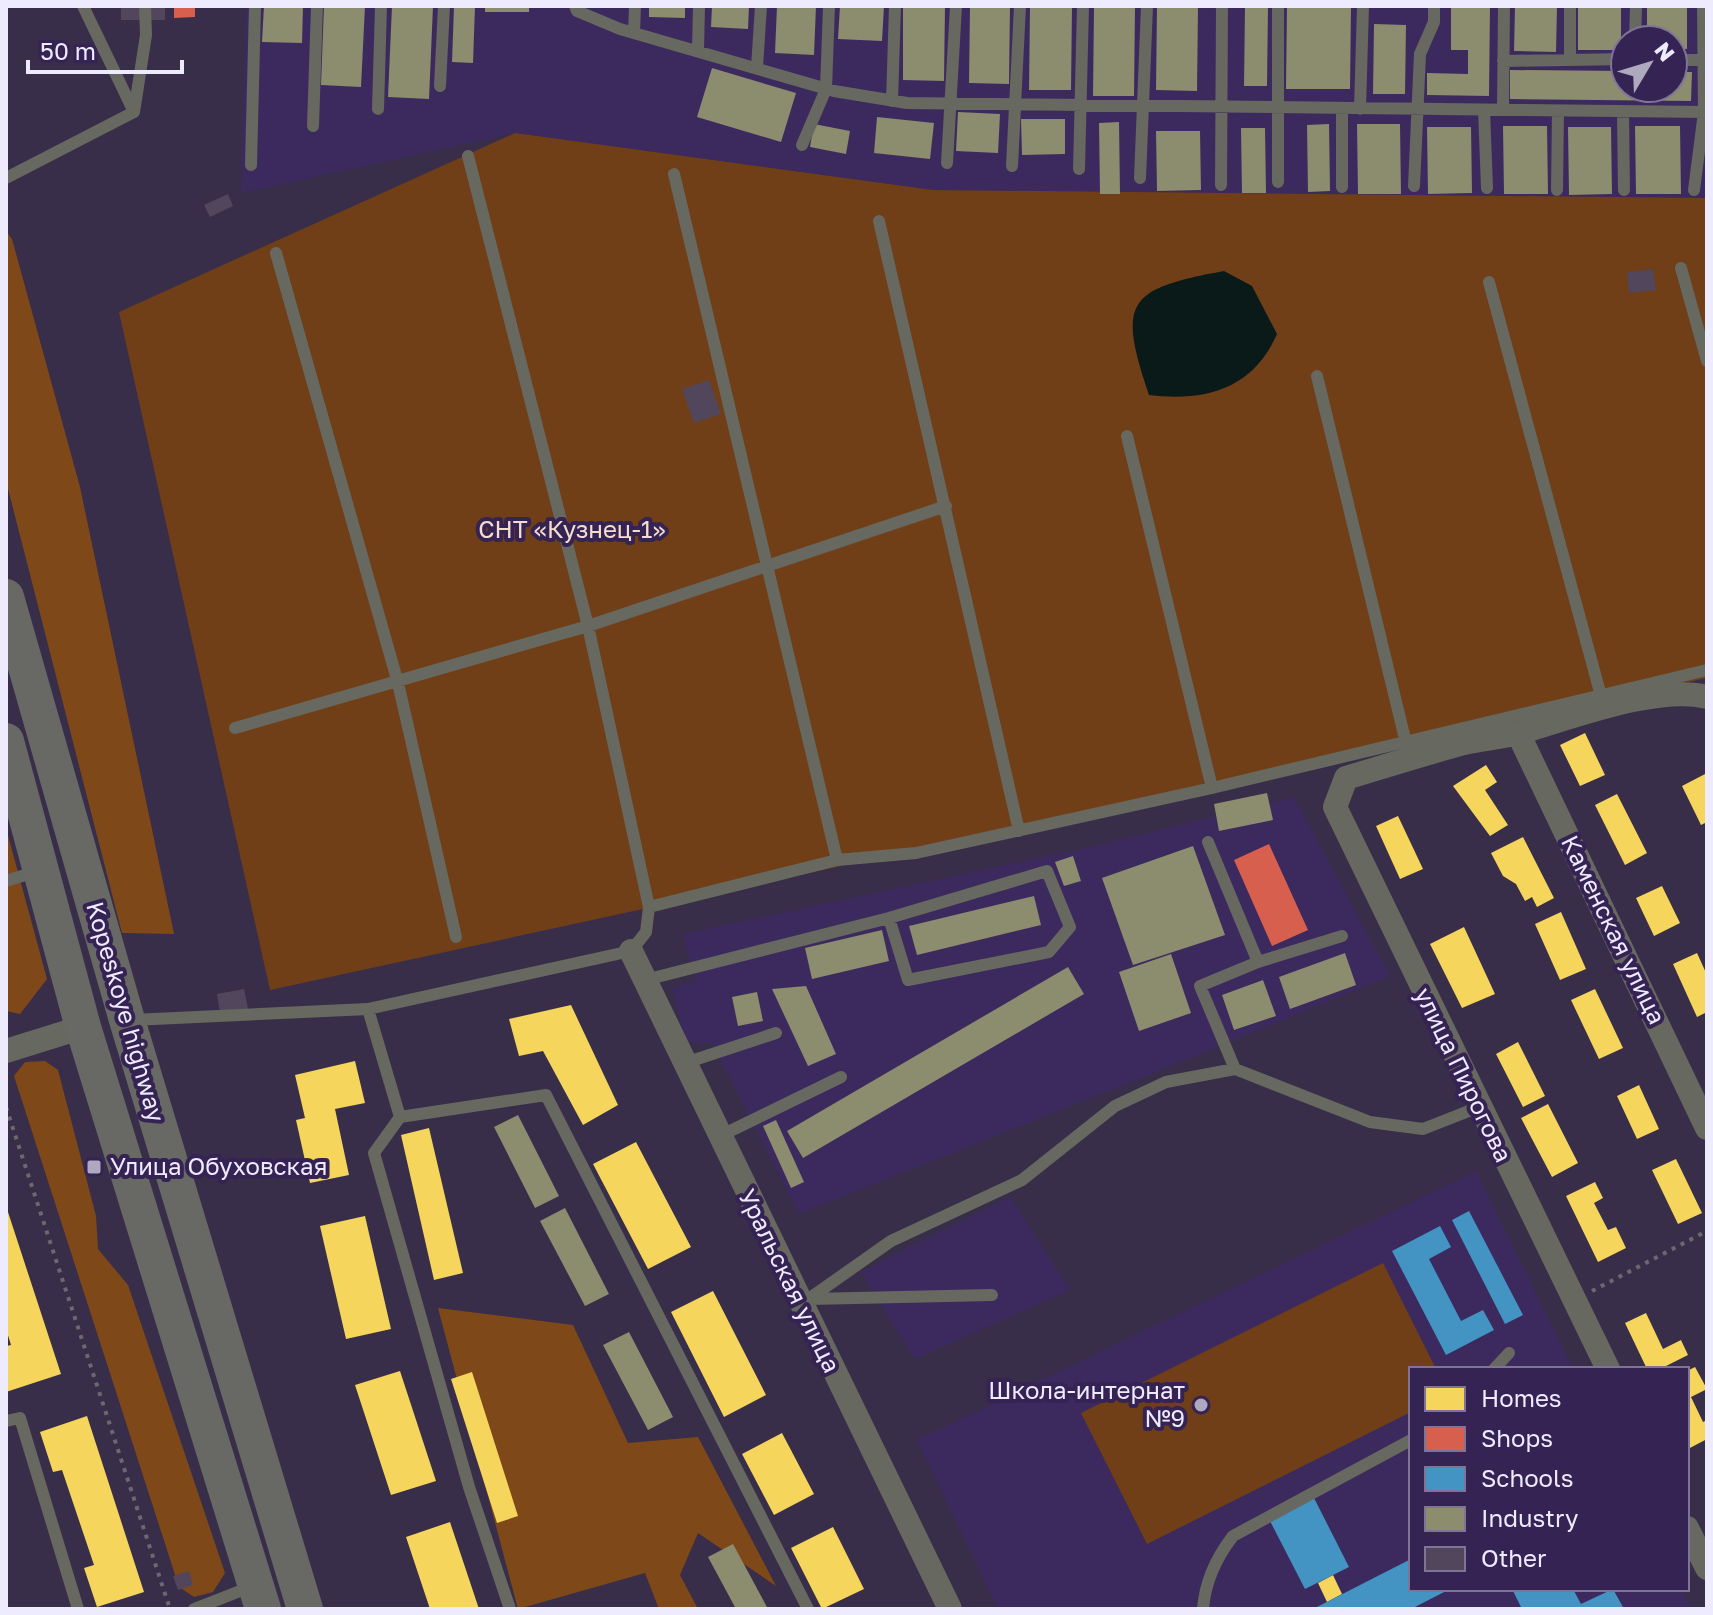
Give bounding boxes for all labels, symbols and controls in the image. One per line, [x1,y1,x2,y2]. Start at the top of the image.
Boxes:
scale bar [28,24,182,74]
north arrow [1609,24,1689,104]
text: 50 m [40,36,96,65]
text: N [1649,36,1681,66]
park label: СНТ «Кузнец-1» [478,514,666,543]
street label: Каменская улица [1556,830,1673,1028]
street label: Kopeskoye highway [81,898,172,1125]
street label: улица Пирогова [1410,982,1519,1166]
place label: Улица Обуховская [110,1151,327,1180]
marker: Улица Обуховская [85,1158,103,1176]
street label: Уральская улица [733,1184,847,1377]
legend [1409,1367,1689,1591]
place label: Школа-интернат №9 [988,1375,1185,1432]
text: Homes [1481,1383,1562,1412]
marker: Школа-интернат №9 [1192,1396,1210,1414]
text: Shops [1481,1423,1553,1452]
text: Schools [1481,1463,1573,1492]
text: Industry [1481,1503,1578,1532]
text: Other [1481,1543,1546,1572]

